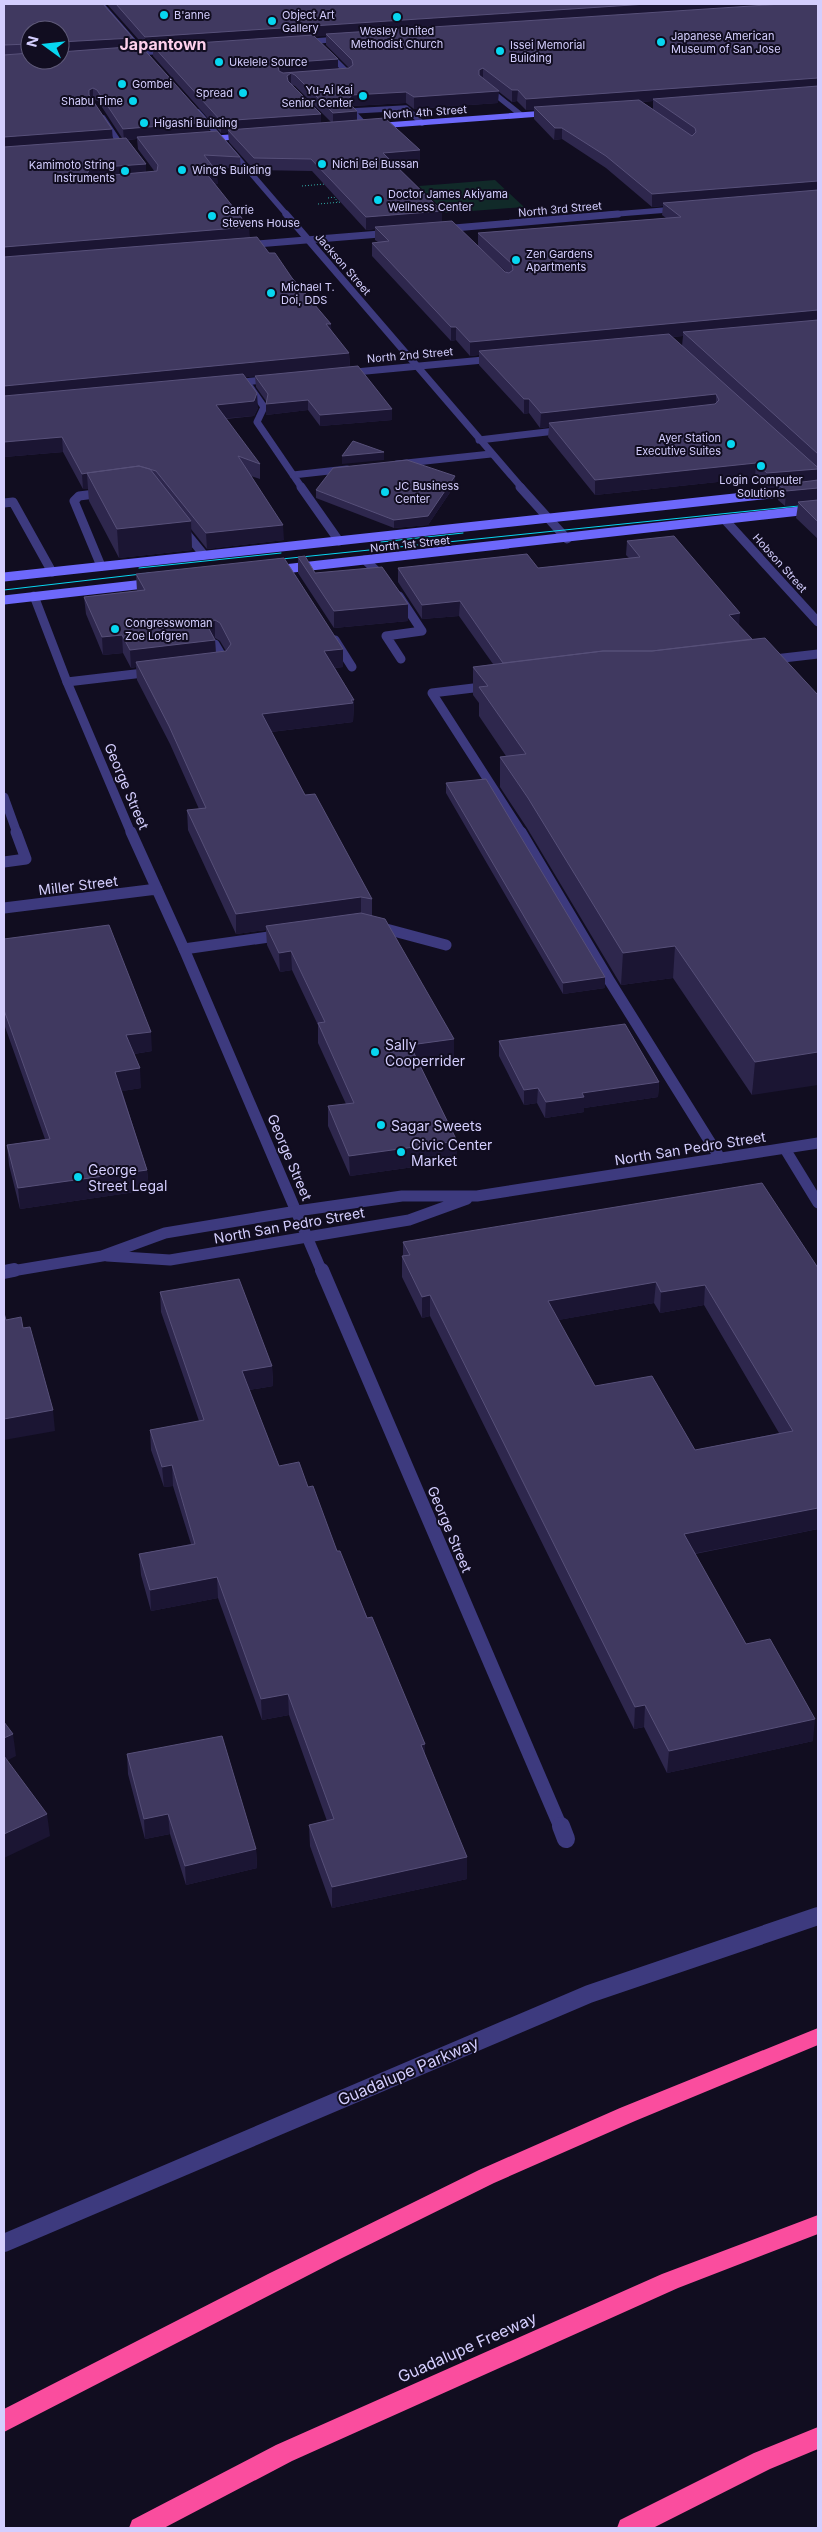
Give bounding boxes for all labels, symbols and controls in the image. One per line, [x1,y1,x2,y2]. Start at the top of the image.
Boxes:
place label: B'anne [174,8,210,22]
place label: Object Art Gallery [282,8,335,35]
marker: B'anne [158,9,170,21]
marker: Wesley United Methodist Church [391,11,403,23]
marker: Object Art Gallery [266,15,278,27]
north arrow [20,20,70,70]
place label: Wesley United Methodist Church [351,24,443,51]
place label: Japanese American Museum of San Jose [671,29,781,56]
text: N [22,34,42,49]
district label: Japantown [120,34,207,54]
marker: Japanese American Museum of San Jose [655,36,667,48]
place label: Issei Memorial Building [510,38,585,65]
marker: Issei Memorial Building [494,45,506,57]
place label: Ukelele Source [229,55,307,69]
marker: Ukelele Source [213,56,225,68]
place label: Gombei [132,77,172,91]
marker: Gombei [116,78,128,90]
place label: Yu-Ai Kai Senior Center [282,83,353,110]
place label: Spread [196,86,233,100]
marker: Spread [237,87,249,99]
marker: Yu-Ai Kai Senior Center [357,90,369,102]
place label: Shabu Time [61,94,123,108]
marker: Shabu Time [127,95,139,107]
street label: North 4th Street [383,102,468,122]
place label: Higashi Building [154,116,238,130]
marker: Higashi Building [138,117,150,129]
place label: Nichi Bei Bussan [332,157,419,171]
place label: Kamimoto String Instruments [29,158,115,185]
marker: Nichi Bei Bussan [316,158,328,170]
place label: Wing’s Building [192,163,271,177]
marker: Wing’s Building [176,164,188,176]
marker: Kamimoto String Instruments [119,165,131,177]
place label: Doctor James Akiyama Wellness Center [388,187,508,214]
marker: Doctor James Akiyama Wellness Center [372,194,384,206]
street label: North 3rd Street [518,198,603,220]
place label: Carrie Stevens House [222,203,300,230]
marker: Carrie Stevens House [206,210,218,222]
street label: Jackson Street [312,230,374,298]
place label: Zen Gardens Apartments [526,247,593,274]
marker: Zen Gardens Apartments [510,254,522,266]
place label: Michael T. Doi, DDS [281,280,335,307]
marker: Michael T. Doi, DDS [265,287,277,299]
street label: North 2nd Street [366,344,454,366]
place label: Ayer Station Executive Suites [636,431,721,458]
marker: Ayer Station Executive Suites [725,438,737,450]
marker: Login Computer Solutions [755,460,767,472]
place label: Login Computer Solutions [719,473,803,500]
place label: JC Business Center [395,479,459,506]
marker: JC Business Center [379,486,391,498]
street label: Hobson Street [750,531,810,596]
street label: North 1st Street [369,533,451,555]
place label: Congresswoman Zoe Lofgren [125,616,213,643]
marker: Congresswoman Zoe Lofgren [109,623,121,635]
street label: George Street [101,740,153,832]
street label: Miller Street [37,872,119,898]
place label: Sally Cooperrider [385,1036,465,1069]
marker: Sally Cooperrider [369,1046,381,1058]
street label: George Street [264,1111,316,1203]
place label: Sagar Sweets [391,1117,482,1134]
marker: Sagar Sweets [375,1119,387,1131]
street label: North San Pedro Street [613,1128,767,1168]
place label: Civic Center Market [411,1136,492,1169]
marker: Civic Center Market [395,1146,407,1158]
place label: George Street Legal [88,1161,167,1194]
marker: George Street Legal [72,1171,84,1183]
street label: North San Pedro Street [212,1203,366,1247]
street label: George Street [424,1483,476,1575]
street label: Guadalupe Parkway [334,2032,482,2110]
street label: Guadalupe Freeway [394,2307,540,2387]

